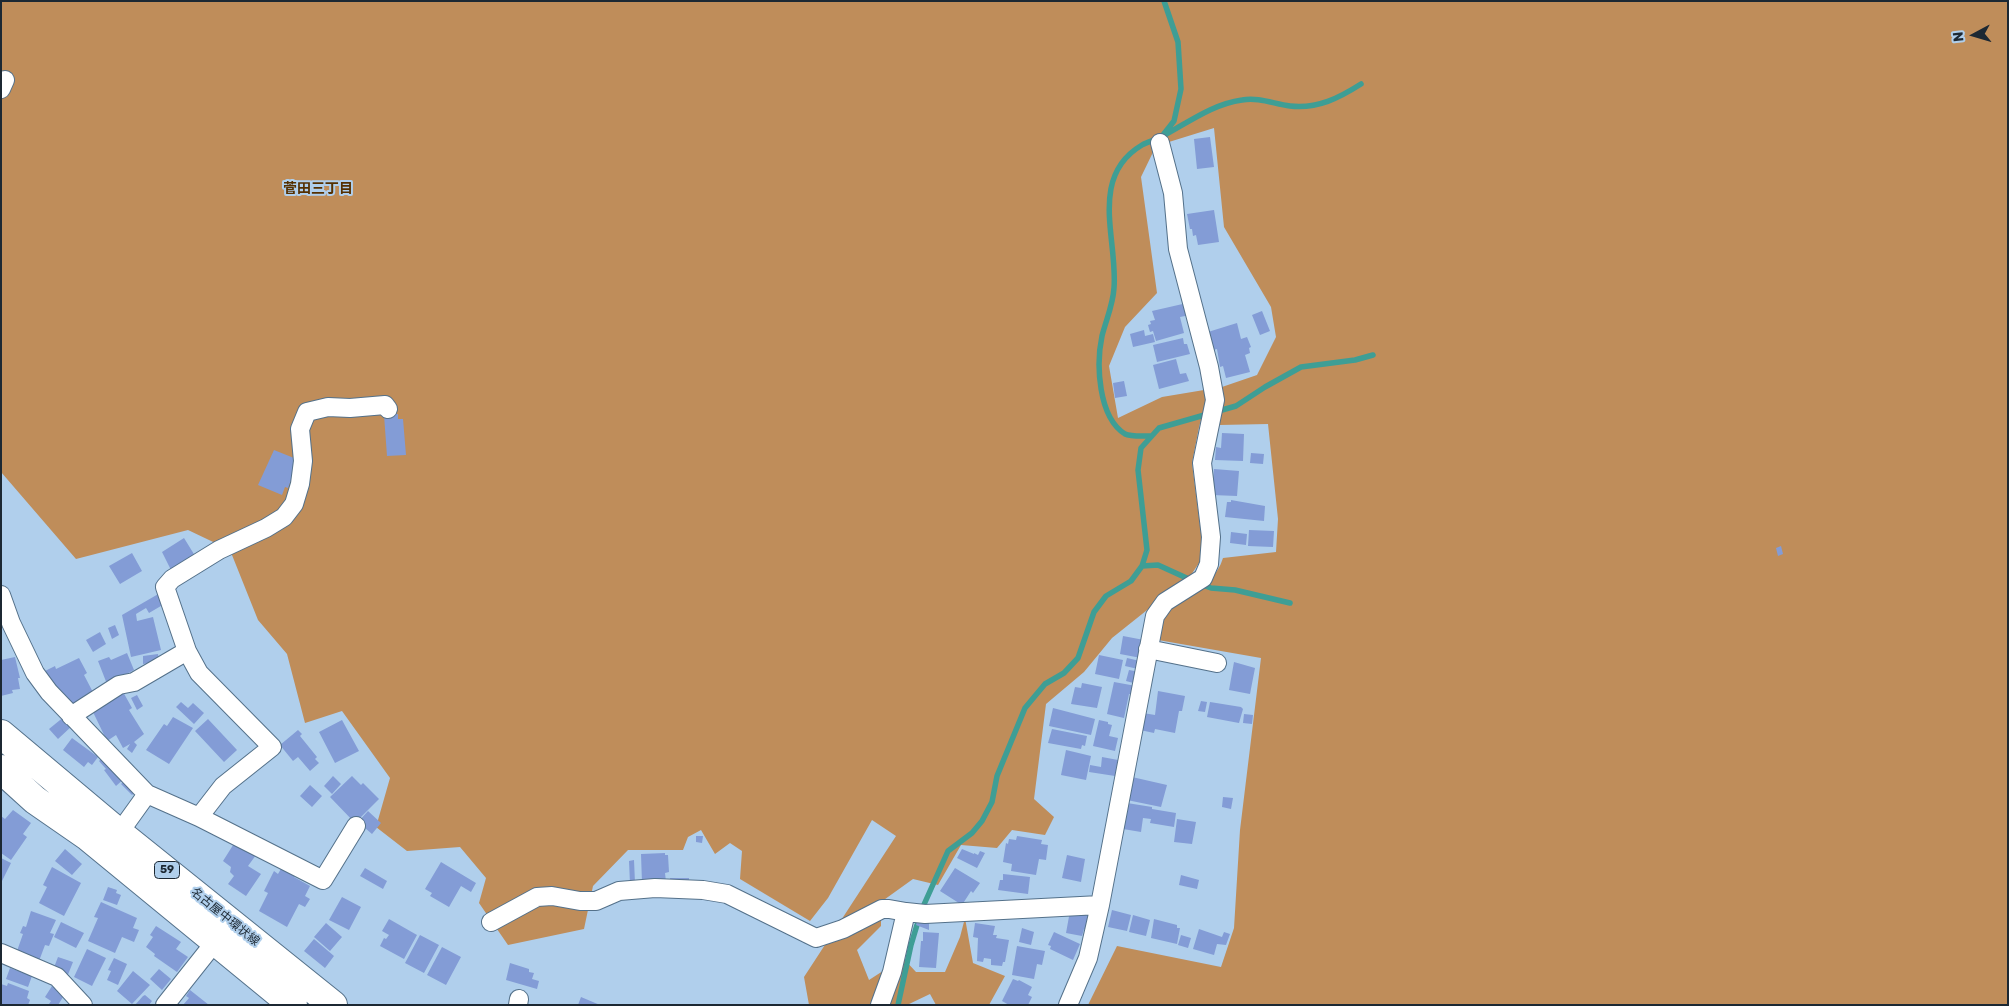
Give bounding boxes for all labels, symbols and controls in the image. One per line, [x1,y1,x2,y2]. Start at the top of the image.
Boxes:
north arrow [1949,10,1999,60]
text: N [1950,31,1968,43]
district label: 菅田三丁目 [283,181,353,197]
road number: 59 [154,862,180,878]
street label: 名古屋中環状線 [188,885,262,949]

